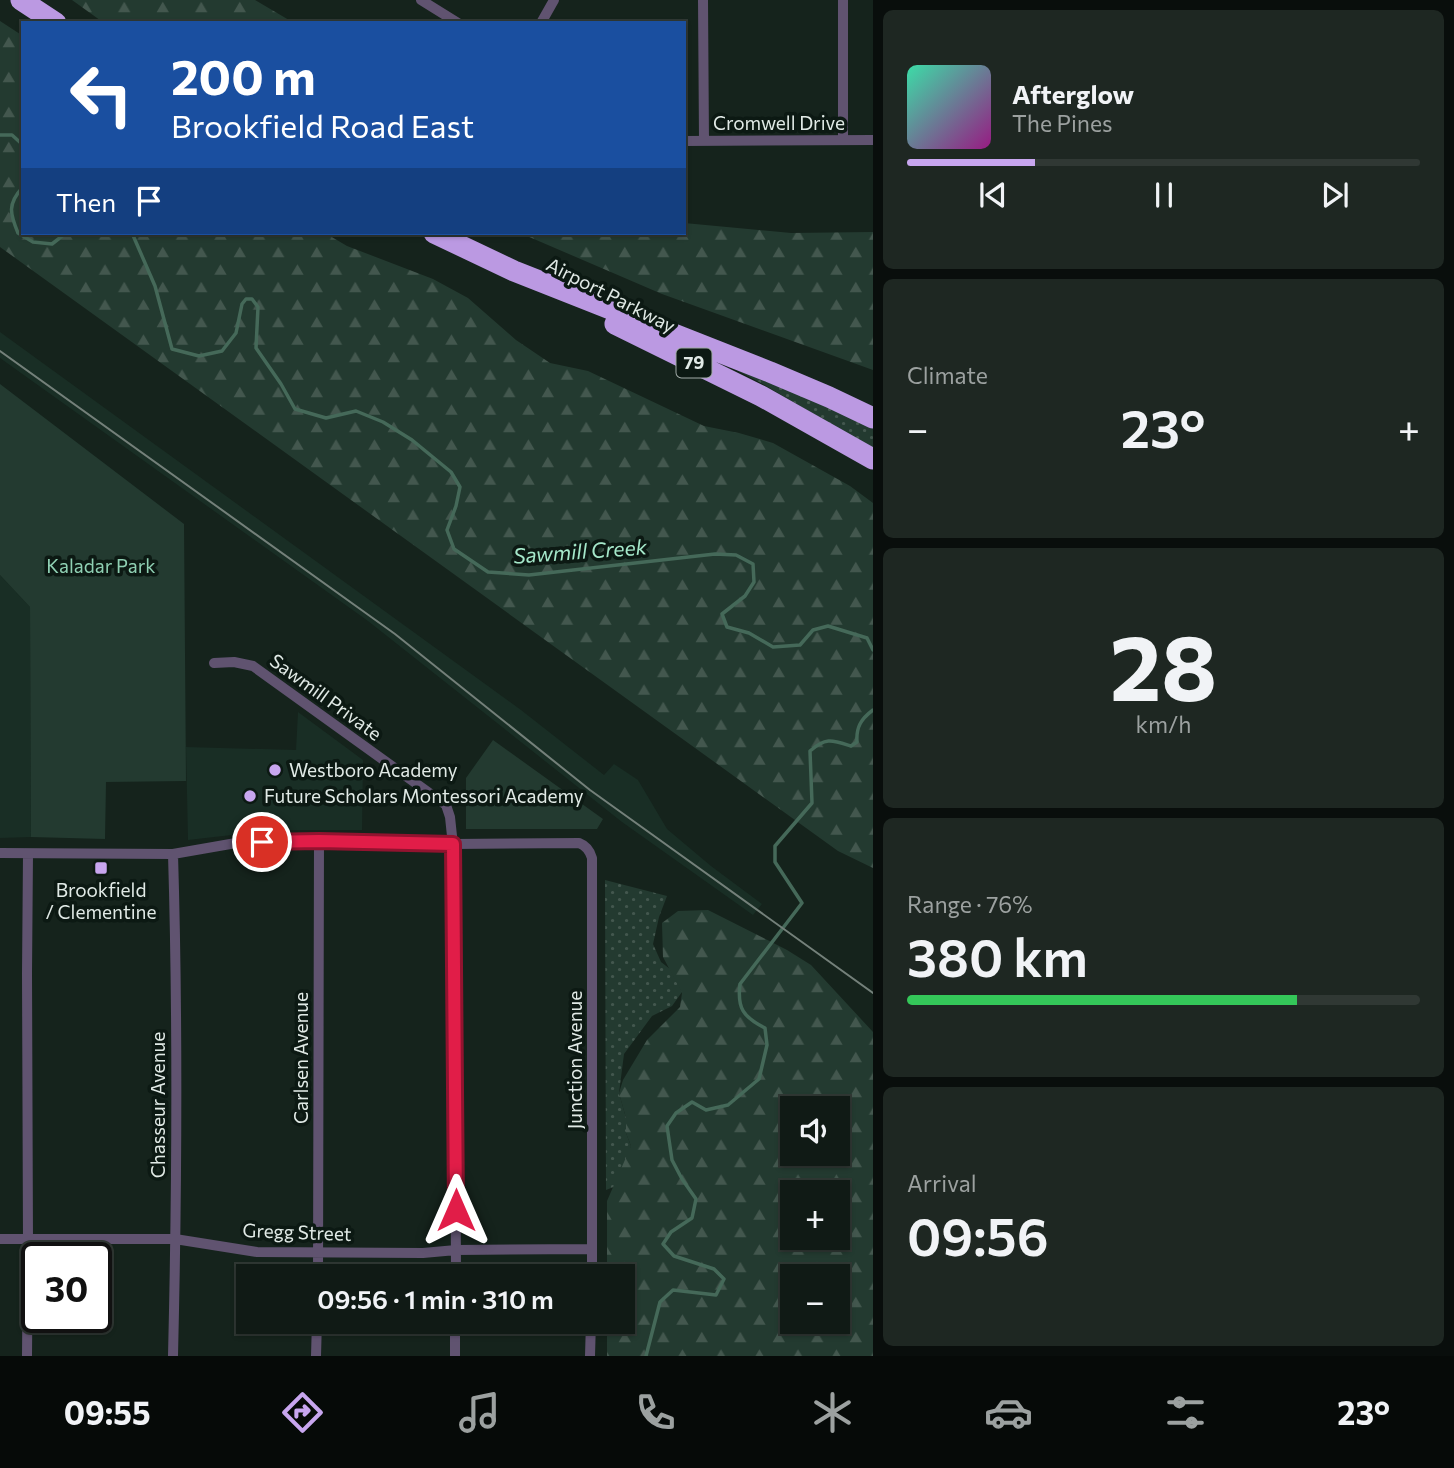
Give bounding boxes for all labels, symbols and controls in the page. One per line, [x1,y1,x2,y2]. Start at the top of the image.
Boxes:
text: 200 m [171,45,316,105]
icon: left [56,49,147,140]
text: Afterglow [1012,78,1134,109]
text: Brookfield Road East [171,105,474,145]
text: The Pines [1012,109,1113,137]
street label: Cromwell Drive [713,111,845,134]
icon: previous [974,176,1012,214]
icon: pause [1145,176,1183,214]
icon: next [1316,176,1354,214]
icon: arrive [130,182,168,220]
text: Then [56,186,116,217]
street label: Airport Parkway [543,252,680,337]
road number: 79 [676,348,712,377]
text: Climate [907,361,988,389]
text: 23° [1121,395,1206,459]
text: − [907,404,929,451]
text: + [1398,404,1420,451]
water label: Sawmill Creek [512,533,648,568]
park label: Kaladar Park [46,554,156,577]
text: 28 [1110,608,1217,720]
street label: Sawmill Private [266,648,387,745]
text: km/h [1136,710,1191,738]
place label: Westboro Academy [289,758,458,781]
marker: Westboro Academy [267,762,283,778]
place label: Future Scholars Montessori Academy [264,784,584,807]
marker: Future Scholars Montessori Academy [242,788,258,804]
pin [232,812,292,872]
icon: arrive [243,823,281,861]
marker: Brookfield / Clementine [93,860,109,876]
place label: Brookfield / Clementine [45,878,157,923]
text: Range · 76% [907,890,1032,918]
text: 380 km [907,924,1088,988]
street label: Junction Avenue [563,991,586,1129]
street label: Carlsen Avenue [289,992,312,1124]
street label: Chasseur Avenue [146,1032,169,1178]
map controls [780,1096,850,1334]
button: sound [780,1096,850,1166]
text: Arrival [907,1169,977,1197]
position arrow [419,1173,493,1247]
button: + [780,1180,850,1250]
text: 09:56 [907,1203,1049,1267]
street label: Gregg Street [242,1218,352,1245]
speed limit sign: 30 [21,1242,112,1333]
button: − [780,1264,850,1334]
text: 09:56 · 1 min · 310 m [317,1283,554,1314]
icon: directions [278,1388,327,1437]
icon: music [455,1388,504,1437]
icon: phone [631,1388,680,1437]
icon: climate [808,1388,857,1437]
icon: car [984,1388,1033,1437]
icon: filters [1161,1388,1210,1437]
text: 09:55 [64,1392,151,1432]
text: 23° [1337,1392,1390,1432]

